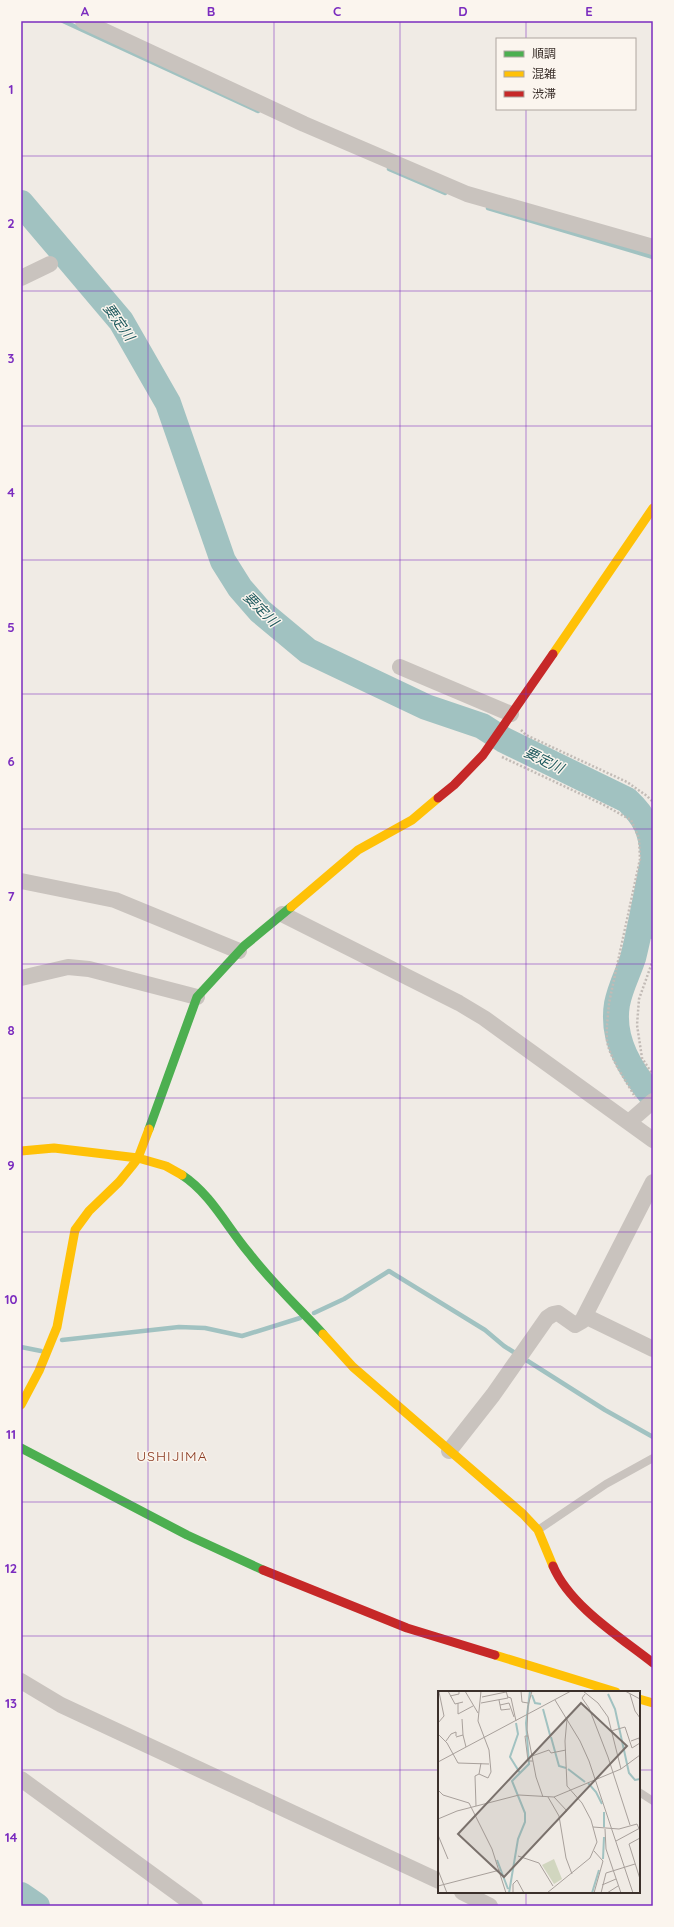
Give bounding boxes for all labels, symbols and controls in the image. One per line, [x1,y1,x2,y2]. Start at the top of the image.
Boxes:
text: A [81,3,90,19]
text: B [207,3,215,19]
text: C [333,3,341,19]
text: D [458,3,468,19]
text: E [585,3,593,19]
legend [496,38,636,110]
text: 順調 [532,46,556,61]
text: 混雑 [532,66,556,81]
text: 1 [8,81,14,97]
text: 渋滞 [532,86,556,101]
text: 2 [7,215,15,231]
water label: 要定川 [100,300,140,346]
text: 3 [8,350,15,366]
text: 4 [7,484,15,500]
water label: 要定川 [240,588,284,632]
text: 5 [7,619,15,635]
water label: 要定川 [521,743,569,778]
text: 6 [7,753,15,769]
text: 7 [7,888,15,904]
text: 8 [7,1022,15,1038]
text: 9 [7,1157,15,1173]
text: 10 [4,1291,18,1307]
text: 11 [6,1426,16,1442]
district label: USHIJIMA [136,1447,208,1465]
text: 12 [5,1560,17,1576]
inset map [438,1691,640,1893]
text: 13 [5,1695,17,1711]
text: 14 [5,1829,18,1845]

